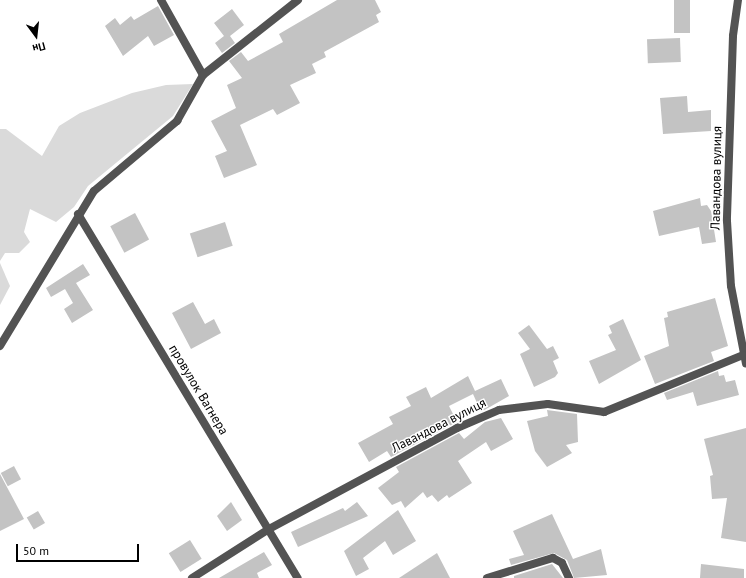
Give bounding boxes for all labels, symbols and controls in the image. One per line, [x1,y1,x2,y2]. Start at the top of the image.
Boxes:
north arrow [16,16,56,56]
text: Пн [31,39,47,56]
street label: Лавандова вулиця [708,126,726,230]
street label: провулок Вагнера [165,342,231,438]
street label: Лавандова вулиця [389,395,489,457]
scale bar [18,536,141,562]
text: 50 m [23,543,49,558]

